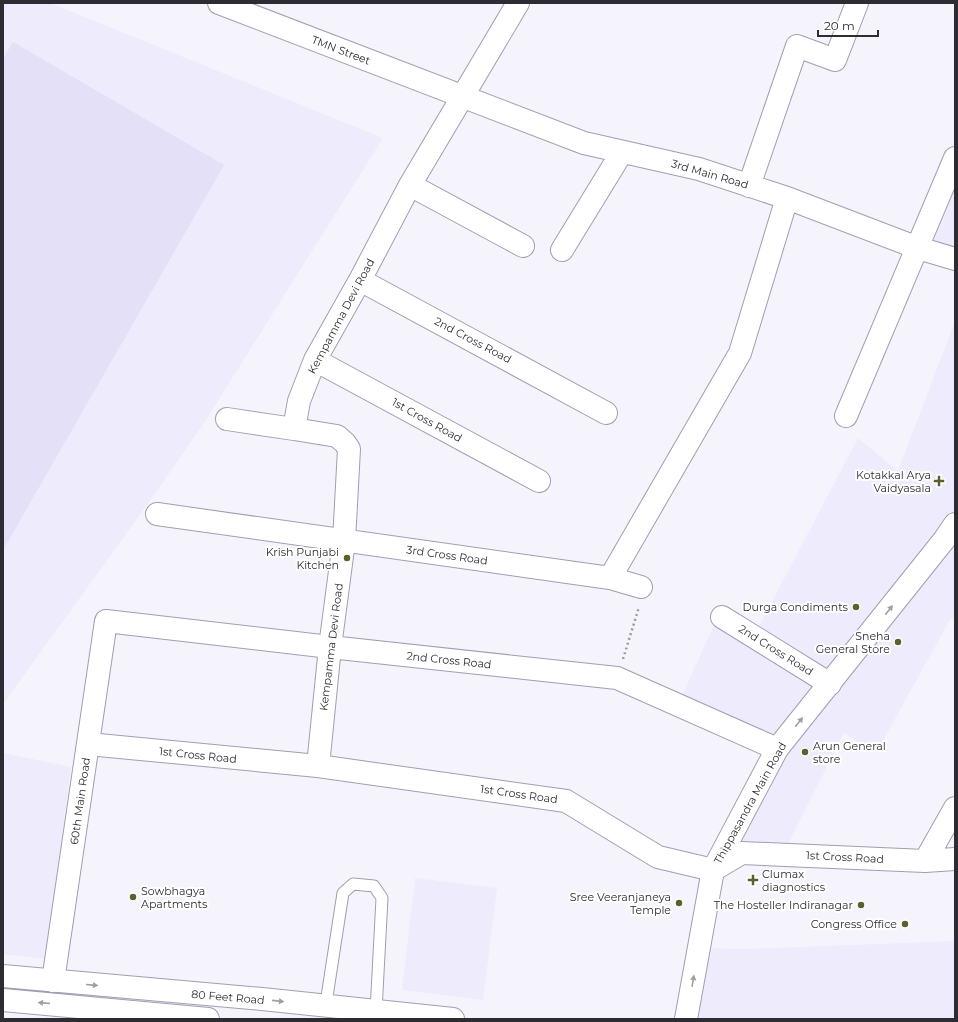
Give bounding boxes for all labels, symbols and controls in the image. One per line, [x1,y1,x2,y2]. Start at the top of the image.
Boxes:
scale bar [818,12,878,38]
text: 20 m [824,18,855,33]
street label: TMN Street [310,32,373,68]
street label: 3rd Main Road [670,156,750,192]
street label: Kempamma Devi Road [305,256,377,376]
street label: 2nd Cross Road [432,314,514,366]
street label: 1st Cross Road [389,395,465,445]
place label: Kotakkal Arya Vaidyasala [856,468,931,495]
marker: Kotakkal Arya Vaidyasala [934,476,944,486]
street label: 3rd Cross Road [405,542,489,568]
place label: Krish Punjabi Kitchen [266,545,339,572]
marker: Krish Punjabi Kitchen [342,553,352,563]
street label: Kempamma Devi Road [316,582,346,712]
place label: Durga Condiments [742,600,849,614]
marker: Durga Condiments [851,602,861,612]
one-way arrow [885,604,893,615]
street label: 2nd Cross Road [736,621,816,679]
place label: Sneha General Store [816,629,890,656]
marker: Sneha General Store [893,637,903,647]
street label: 2nd Cross Road [406,649,492,671]
one-way arrow [794,717,803,728]
place label: Arun General store [813,739,886,766]
street label: Thippasandra Main Road [711,740,789,866]
street label: 1st Cross Road [158,744,238,766]
marker: Arun General store [800,747,810,757]
street label: 60th Main Road [67,756,93,846]
street label: 1st Cross Road [479,782,559,806]
street label: 1st Cross Road [806,848,884,866]
place label: Clumax diagnostics [762,867,826,894]
marker: Clumax diagnostics [747,874,759,886]
place label: Sowbhagya Apartments [141,884,208,911]
place label: Sree Veeranjaneya Temple [570,890,671,917]
marker: Sowbhagya Apartments [128,892,138,902]
marker: Sree Veeranjaneya Temple [674,898,684,908]
place label: The Hosteller Indiranagar [714,898,853,912]
marker: The Hosteller Indiranagar [856,900,866,910]
place label: Congress Office [811,917,897,931]
marker: Congress Office [900,919,910,929]
one-way arrow [690,975,696,987]
one-way arrow [86,981,98,988]
street label: 80 Feet Road [191,987,265,1007]
one-way arrow [272,998,284,1004]
one-way arrow [38,1000,50,1007]

